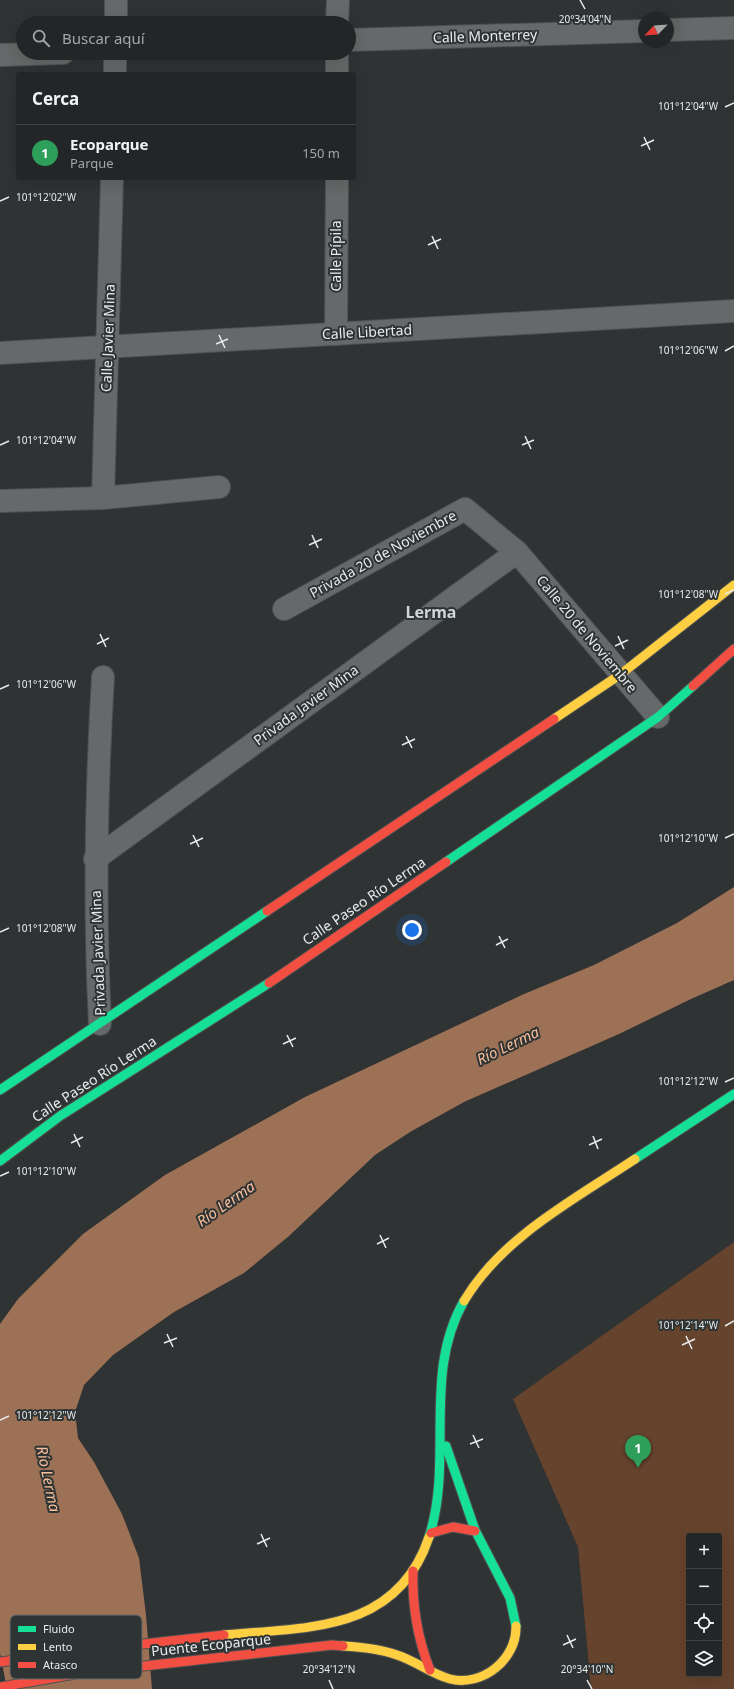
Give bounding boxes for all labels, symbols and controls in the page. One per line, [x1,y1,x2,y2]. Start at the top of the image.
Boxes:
text: 20°34'04"N [559,12,611,26]
north arrow [638,12,674,48]
search box [16,16,356,60]
street label: Calle Monterrey [433,24,538,47]
icon: search [30,27,52,49]
text: Buscar aquí [62,28,145,48]
text: Cerca [32,87,79,110]
text: 101°12'04"W [658,99,719,113]
text: Ecoparque [70,134,149,154]
text: 1 [41,144,49,162]
text: 150 m [302,144,340,162]
text: Parque [70,154,114,172]
text: 101°12'02"W [16,190,77,204]
street label: Calle Pípila [326,220,345,292]
street label: Calle Javier Mina [96,284,119,392]
street label: Calle Libertad [321,320,413,343]
text: 101°12'06"W [658,343,719,357]
text: 101°12'04"W [16,433,77,447]
street label: Privada 20 de Noviembre [306,505,460,602]
street label: Calle 20 de Noviembre [533,571,642,696]
text: 101°12'08"W [658,587,719,601]
district label: Lerma [406,601,456,623]
street label: Privada Javier Mina [249,660,362,749]
text: 101°12'06"W [16,677,77,691]
text: 101°12'10"W [658,831,719,845]
street label: Calle Paseo Río Lerma [298,852,429,949]
street label: Privada Javier Mina [86,890,109,1016]
your location [402,920,422,940]
text: 101°12'08"W [16,921,77,935]
water label: Río Lerma [473,1021,543,1069]
street label: Calle Paseo Río Lerma [28,1031,160,1126]
text: 101°12'12"W [658,1074,719,1088]
text: 101°12'10"W [16,1164,77,1178]
water label: Río Lerma [192,1175,259,1231]
text: 101°12'14"W [658,1318,719,1332]
text: 101°12'12"W [16,1408,77,1422]
pin: 1 [625,1435,651,1468]
water label: Río Lerma [32,1444,66,1514]
map controls [686,1533,722,1677]
button: + [686,1533,722,1569]
button: − [686,1569,722,1605]
button: locate [686,1605,722,1641]
legend [10,1615,142,1679]
text: Fluido [43,1621,75,1636]
street label: Puente Ecoparque [150,1629,272,1660]
text: Lento [43,1639,73,1654]
button: layers [686,1641,722,1677]
text: Atasco [43,1657,78,1672]
text: 20°34'12"N [303,1662,355,1676]
text: 20°34'10"N [561,1662,613,1676]

